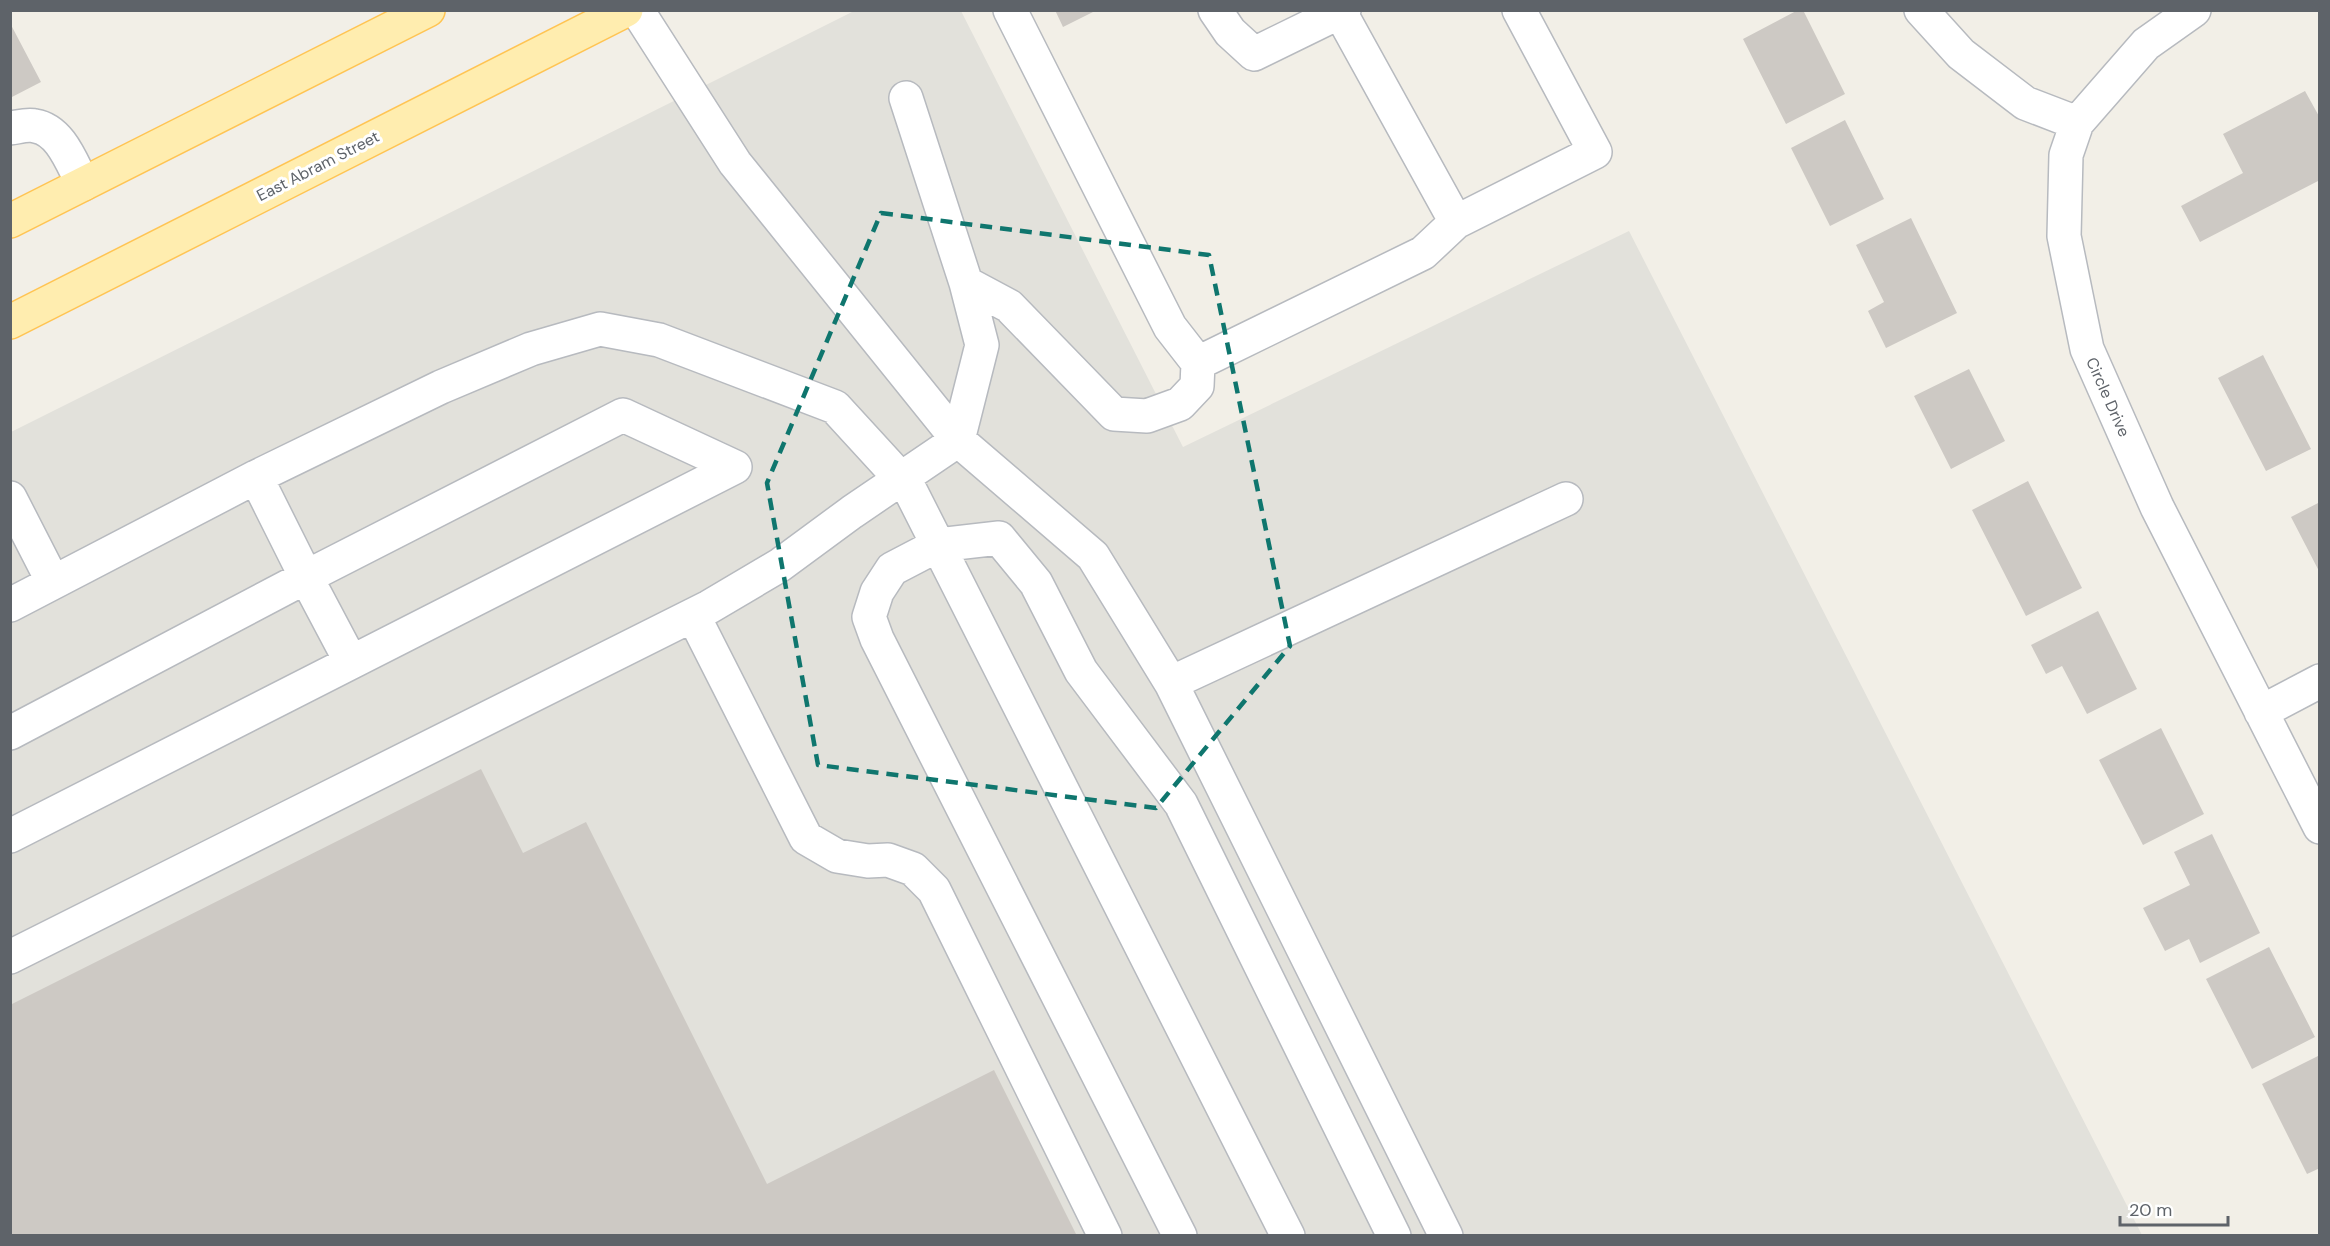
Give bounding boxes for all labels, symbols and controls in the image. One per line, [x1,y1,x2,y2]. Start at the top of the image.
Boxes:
street label: East Abram Street [253,126,383,206]
street label: Circle Drive [2081,354,2135,440]
scale bar [2120,1189,2228,1227]
text: 20 m [2129,1198,2172,1222]

